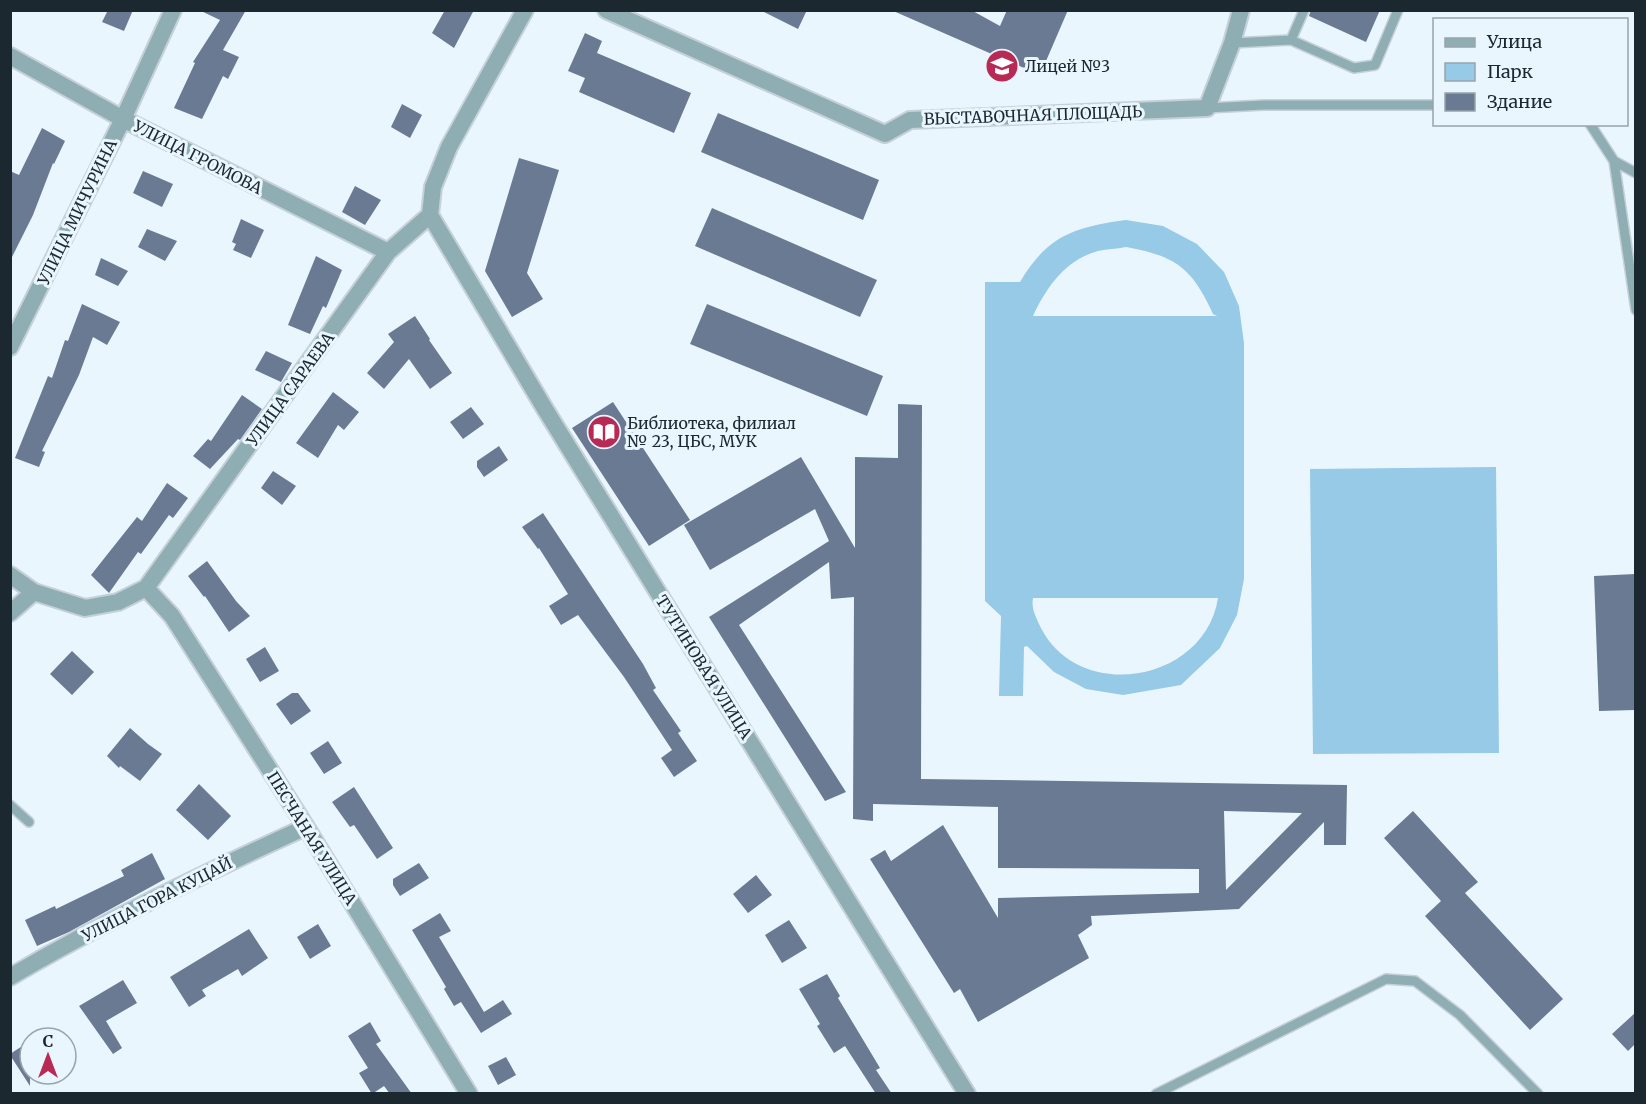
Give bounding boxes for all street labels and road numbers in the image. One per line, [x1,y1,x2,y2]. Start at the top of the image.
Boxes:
street label: ВЫСТАВОЧНАЯ ПЛОЩАДЬ [923,101,1143,129]
street label: УЛИЦА ГРОМОВА [129,115,267,199]
street label: УЛИЦА МИЧУРИНА [33,135,121,289]
street label: УЛИЦА САРАЕВА [241,328,338,451]
street label: ТУТИНОВАЯ УЛИЦА [652,591,757,743]
street label: ПЕСЧАНАЯ УЛИЦА [263,767,362,909]
street label: УЛИЦА ГОРА КУЦАЙ [78,852,235,946]

